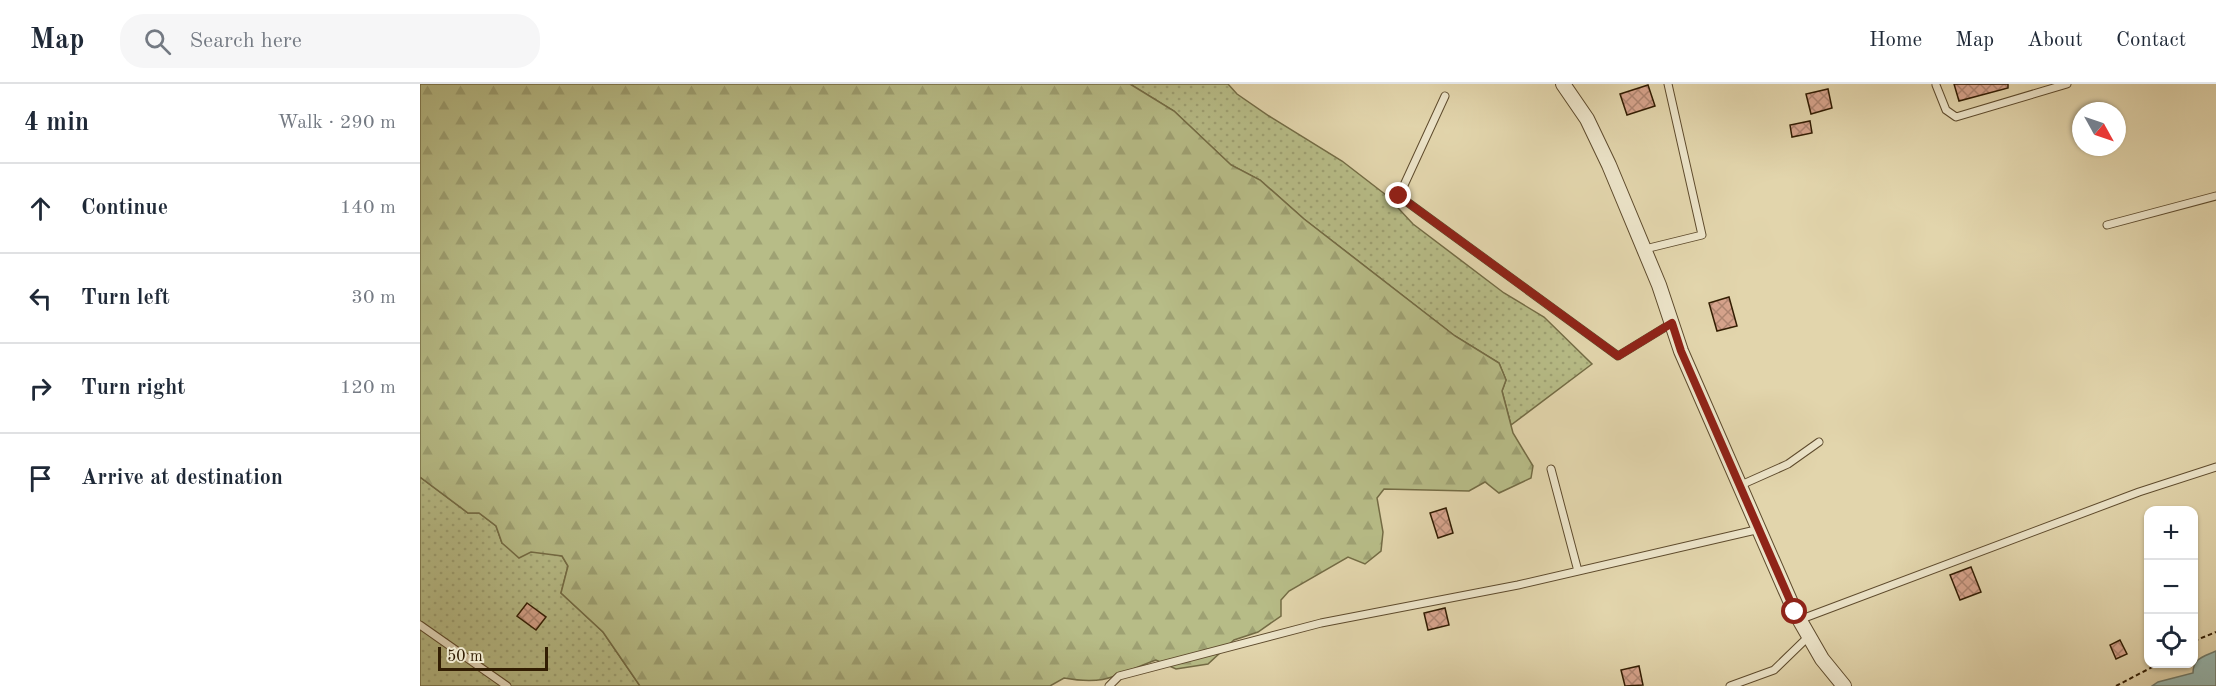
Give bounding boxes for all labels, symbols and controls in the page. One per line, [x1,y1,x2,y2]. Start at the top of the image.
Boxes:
search box [120,14,540,68]
icon: search [141,25,174,58]
text: Map [30,27,84,55]
text: Search here [189,30,302,52]
text: Home [1869,30,1922,51]
text: Map [1955,30,1994,51]
text: About [2027,30,2083,51]
text: Contact [2116,30,2186,51]
north arrow [2072,102,2126,156]
text: 4 min [24,110,89,136]
text: Walk · 290 m [277,113,396,133]
route end [1385,182,1411,208]
icon: ahead [24,192,57,225]
text: Continue [81,197,168,219]
text: 140 m [340,198,396,218]
icon: left [24,282,57,315]
text: Turn left [81,287,170,309]
text: 30 m [351,288,396,308]
icon: right [24,372,57,405]
text: Turn right [81,377,185,399]
text: 120 m [340,378,396,398]
icon: arrive [24,462,57,495]
text: Arrive at destination [81,467,283,489]
map controls [2144,506,2198,668]
button: + [2144,506,2198,560]
button: − [2144,560,2198,614]
route start [1781,598,1807,624]
button: locate [2144,614,2198,668]
scale bar [438,644,548,672]
text: 50 m [447,649,483,665]

